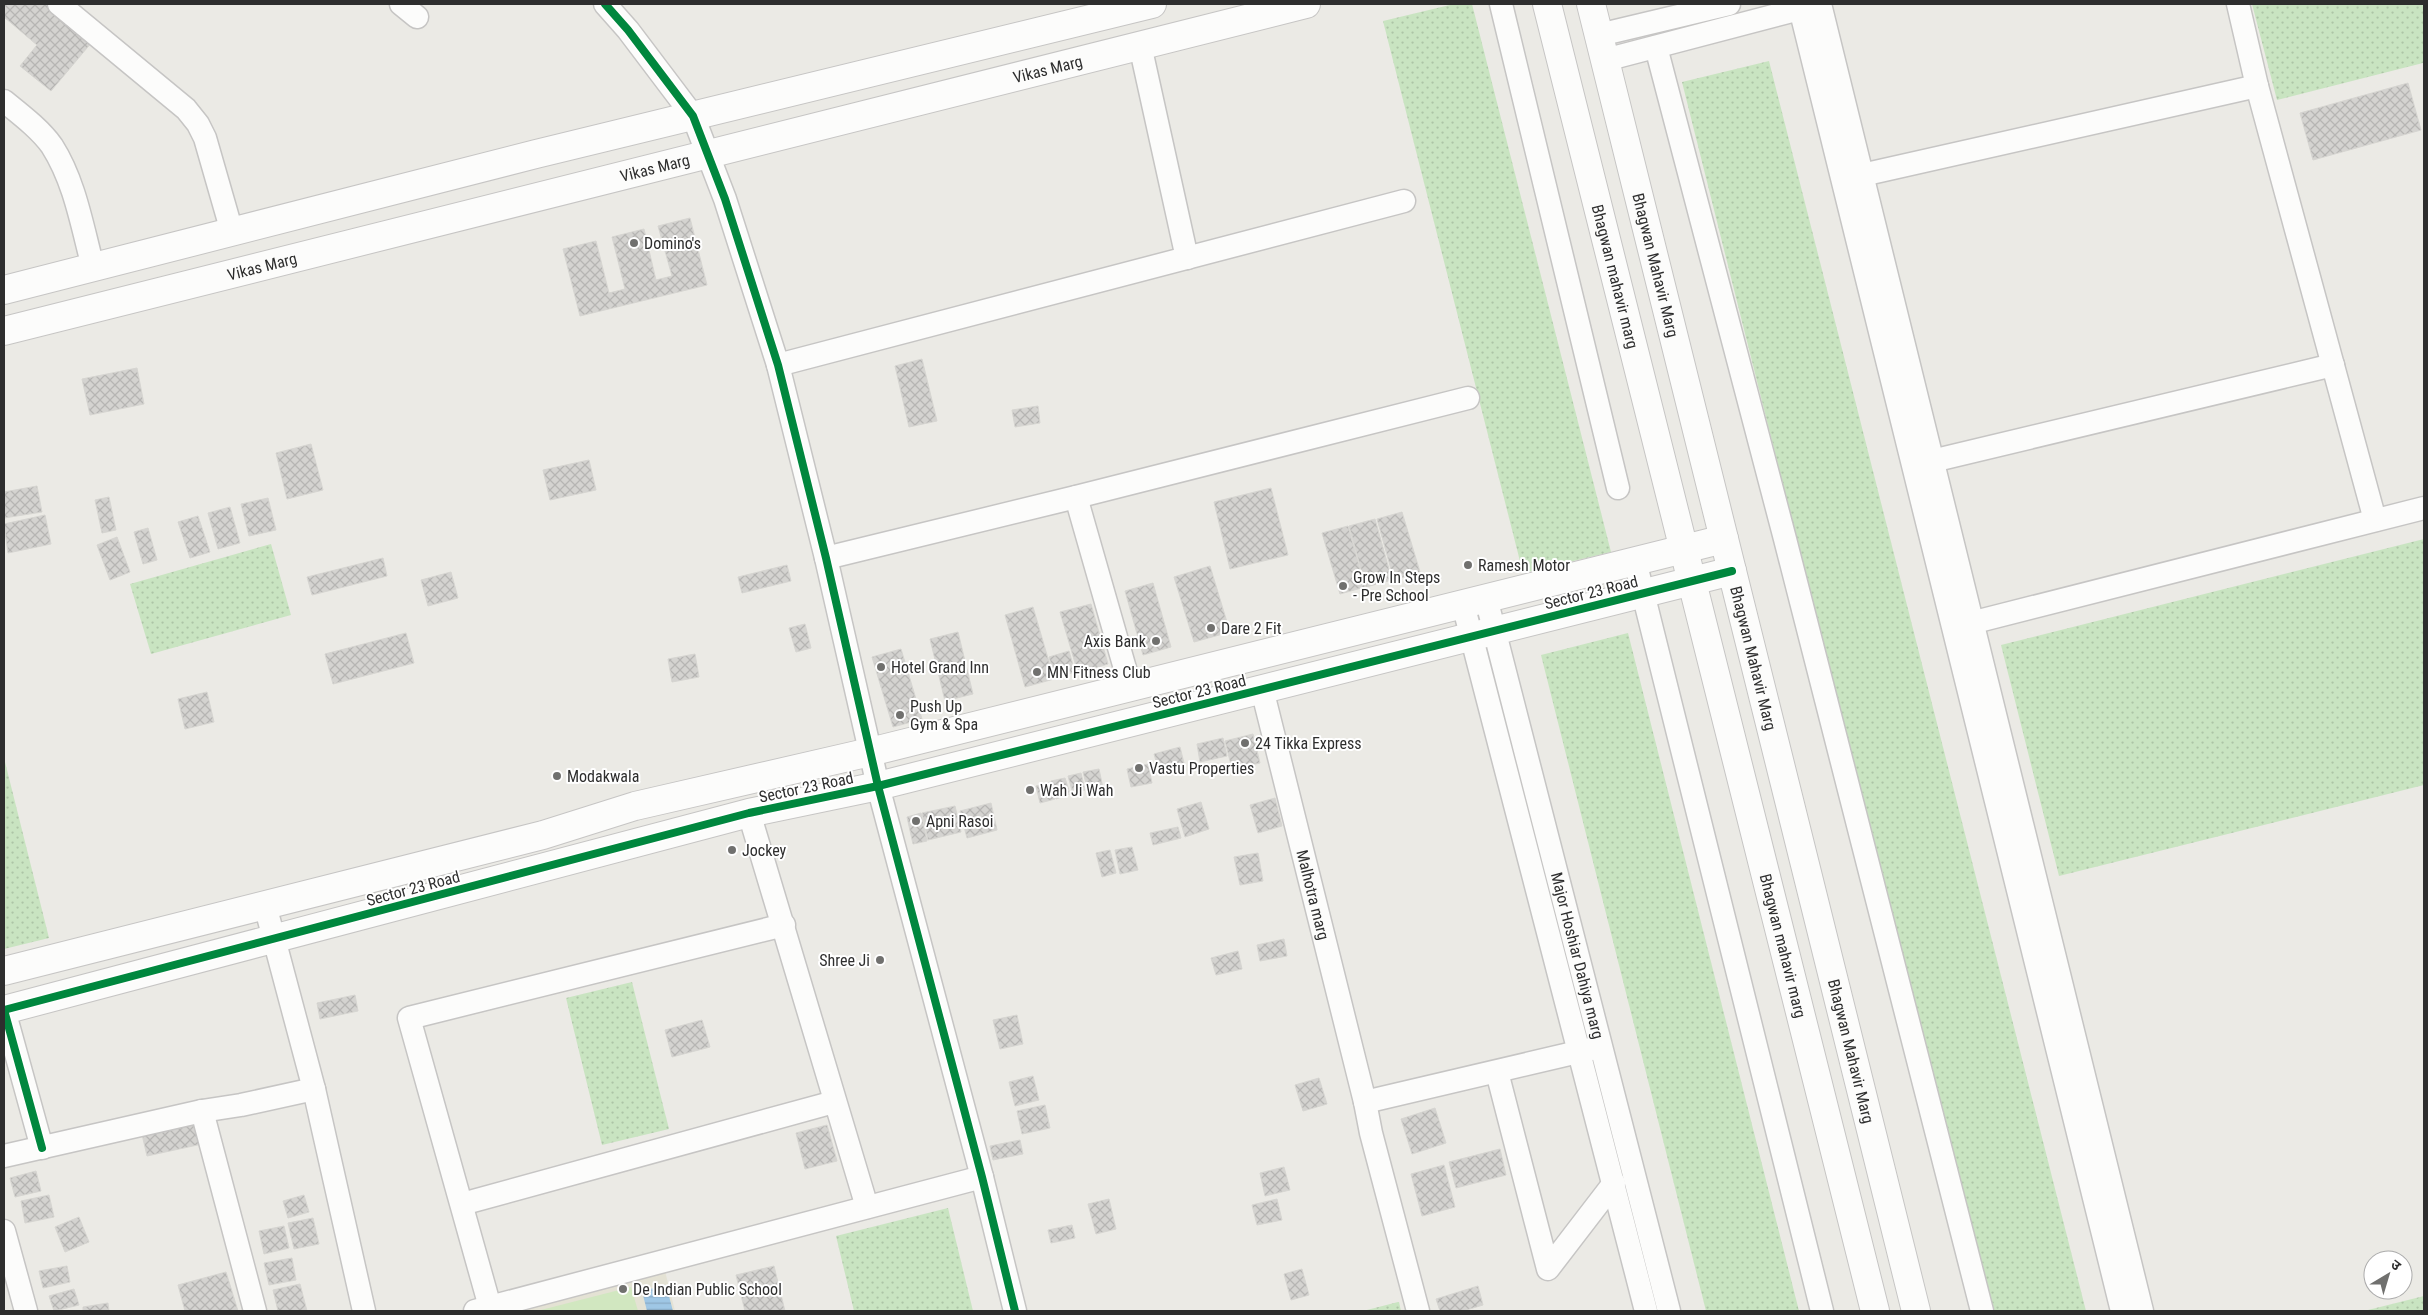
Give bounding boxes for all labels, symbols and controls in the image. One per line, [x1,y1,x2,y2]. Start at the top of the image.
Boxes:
street label: Vikas Marg [1011,52,1084,87]
street label: Vikas Marg [618,150,692,186]
street label: Bhagwan Mahavir Marg [1628,191,1683,339]
street label: Bhagwan mahavir marg [1588,203,1642,351]
place label: Domino's [644,234,701,253]
marker: Domino's [628,237,640,249]
street label: Vikas Marg [225,249,299,285]
place label: Ramesh Motor [1478,556,1570,575]
marker: Ramesh Motor [1462,559,1474,571]
place label: Grow In Steps - Pre School [1353,568,1440,605]
street label: Sector 23 Road [1542,572,1640,613]
marker: Grow In Steps - Pre School [1337,580,1349,592]
street label: Bhagwan Mahavir Marg [1726,584,1780,732]
place label: Dare 2 Fit [1221,619,1282,638]
marker: Dare 2 Fit [1205,622,1217,634]
place label: Axis Bank [1084,632,1147,651]
marker: Axis Bank [1150,635,1162,647]
place label: Hotel Grand Inn [891,658,989,677]
marker: Hotel Grand Inn [875,661,887,673]
place label: MN Fitness Club [1047,663,1151,682]
marker: MN Fitness Club [1031,666,1043,678]
street label: Sector 23 Road [1150,671,1248,712]
place label: Push Up Gym & Spa [910,697,978,734]
marker: Push Up Gym & Spa [894,709,906,721]
place label: 24 Tikka Express [1255,734,1362,753]
marker: 24 Tikka Express [1239,737,1251,749]
place label: Vastu Properties [1149,759,1254,778]
marker: Vastu Properties [1133,762,1145,774]
place label: Modakwala [567,767,639,786]
street label: Sector 23 Road [757,768,855,807]
marker: Modakwala [551,770,563,782]
place label: Wah Ji Wah [1040,781,1113,800]
marker: Wah Ji Wah [1024,784,1036,796]
place label: Apni Rasoi [926,812,993,831]
marker: Apni Rasoi [910,815,922,827]
place label: Jockey [742,841,787,860]
marker: Jockey [726,844,738,856]
street label: Malhotra marg [1292,848,1333,942]
street label: Sector 23 Road [364,867,462,910]
street label: Major Hoshiar Dahiya marg [1547,870,1608,1041]
street label: Bhagwan mahavir marg [1756,872,1810,1020]
place label: Shree Ji [819,951,870,970]
marker: Shree Ji [874,954,886,966]
street label: Bhagwan Mahavir Marg [1824,977,1878,1125]
north arrow [2363,1250,2413,1300]
text: उ [2388,1256,2405,1274]
place label: De Indian Public School [633,1280,782,1299]
marker: De Indian Public School [617,1283,629,1295]

